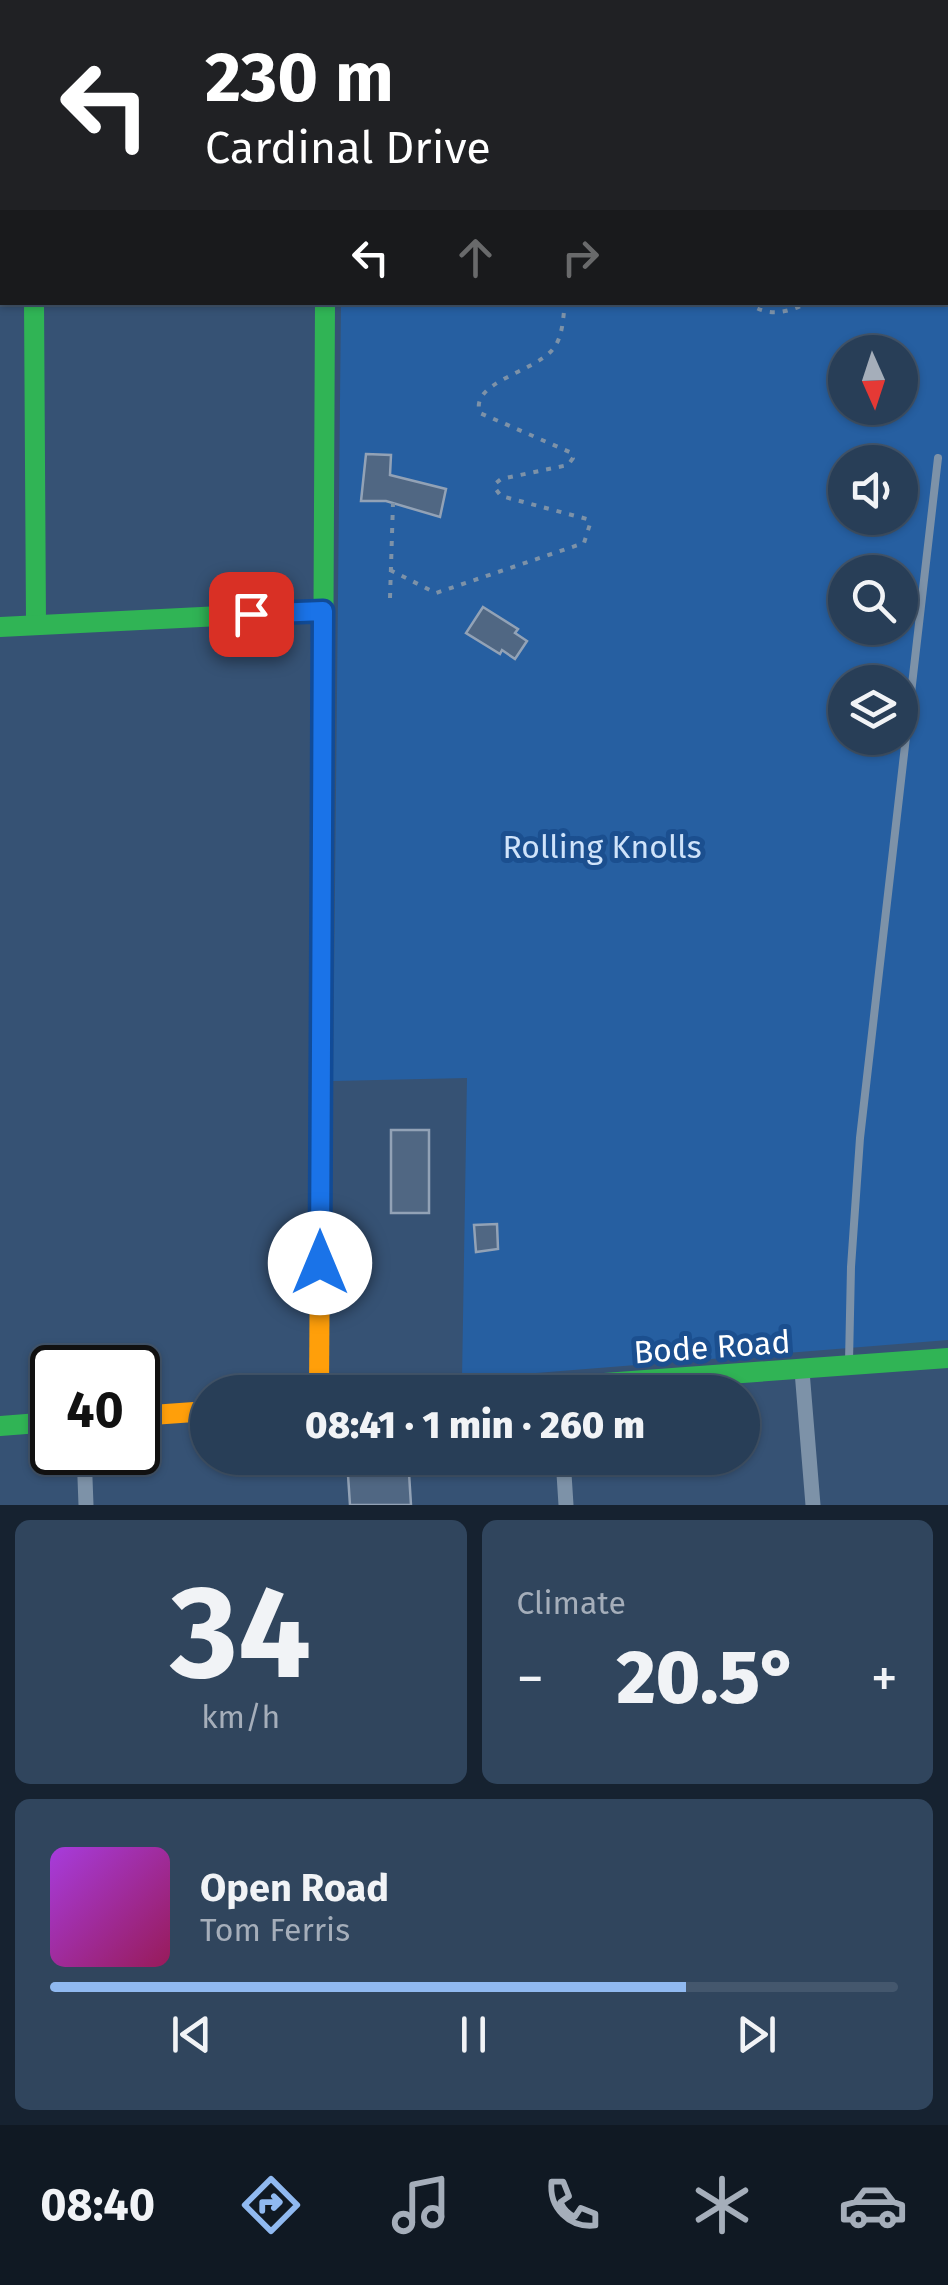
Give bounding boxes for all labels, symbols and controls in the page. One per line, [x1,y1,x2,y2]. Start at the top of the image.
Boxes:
text: 230 m [205,36,394,120]
icon: left [40,40,170,170]
text: Cardinal Drive [205,121,491,175]
icon: left [343,230,398,285]
icon: ahead [448,230,503,285]
icon: right [553,230,608,285]
north arrow [828,335,918,425]
map controls [828,335,918,755]
button: sound [828,445,918,535]
button: search [828,555,918,645]
pin [209,572,294,657]
icon: arrive [224,587,279,642]
button: layers [828,665,918,755]
park label: Rolling Knolls [502,828,702,866]
position arrow [268,1211,372,1315]
street label: Bode Road [632,1323,792,1371]
speed limit sign: 40 [30,1345,160,1475]
text: 08:41 · 1 min · 260 m [305,1402,645,1448]
text: 34 [170,1555,311,1711]
text: Climate [517,1584,626,1622]
text: 20.5° [616,1633,798,1723]
text: − [517,1646,544,1712]
text: + [871,1646,898,1712]
text: km/h [201,1698,280,1736]
text: Open Road [200,1865,389,1911]
text: Tom Ferris [200,1911,350,1949]
icon: previous [164,2007,219,2062]
icon: pause [446,2007,501,2062]
icon: next [729,2007,784,2062]
icon: directions [236,2170,306,2240]
icon: music [386,2170,456,2240]
icon: phone [537,2170,607,2240]
icon: climate [687,2170,757,2240]
icon: car [838,2170,908,2240]
text: 08:40 [40,2178,155,2232]

